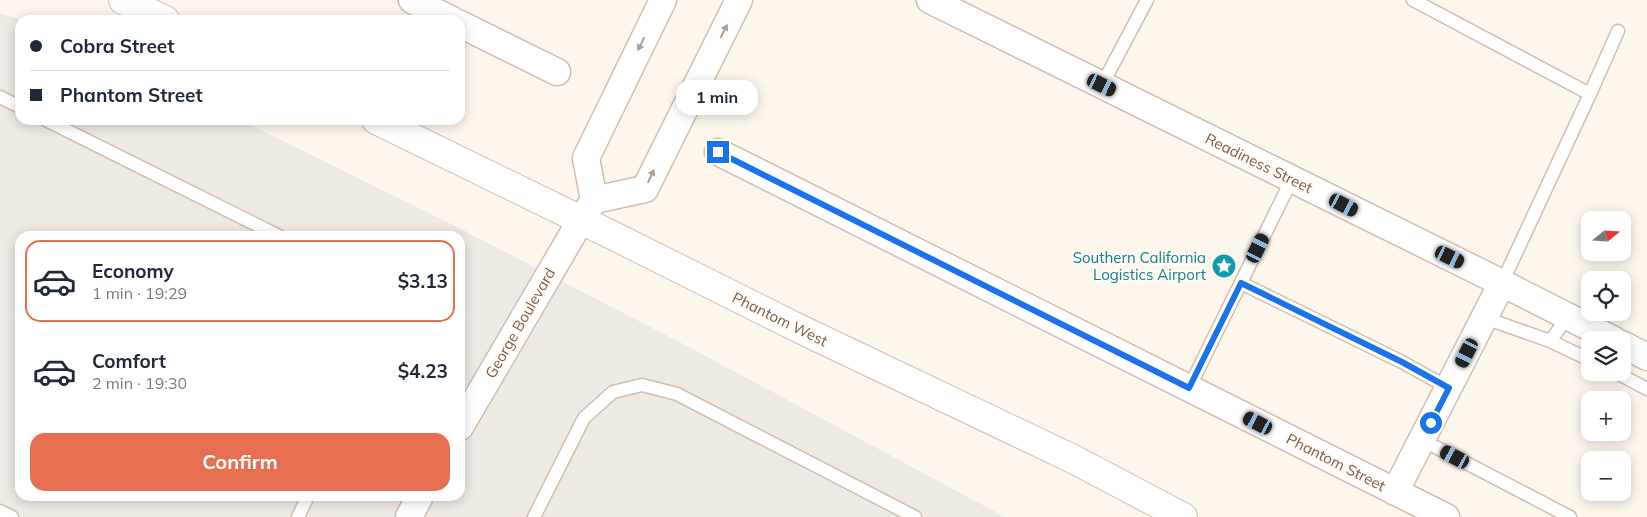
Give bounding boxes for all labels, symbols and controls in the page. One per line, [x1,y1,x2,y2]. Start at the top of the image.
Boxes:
one-way arrow [720,24,728,38]
text: Cobra Street [60,34,174,58]
one-way arrow [637,37,645,51]
car [1085,72,1118,98]
callout: 1 min [677,80,759,114]
text: Phantom Street [60,83,203,107]
text: 1 min [696,87,738,107]
street label: Readiness Street [1202,129,1316,197]
route end [707,141,729,163]
one-way arrow [647,169,655,183]
car [1327,192,1360,218]
north arrow [1581,211,1631,261]
map controls [1581,211,1631,501]
car [1244,231,1271,265]
car [1433,244,1466,270]
place label: Southern California Logistics Airport [1073,248,1206,284]
place icon: Southern California Logistics Airport [1211,253,1237,279]
icon: car [32,259,77,304]
text: Economy [92,259,174,283]
street label: George Boulevard [481,264,559,382]
text: $3.13 [398,269,448,293]
button: locate [1581,271,1631,321]
text: 1 min · 19:29 [92,283,187,303]
street label: Phantom West [729,288,831,350]
button: layers [1581,331,1631,381]
car [1453,336,1480,370]
icon: car [32,349,77,394]
text: Comfort [92,349,166,373]
text: $4.23 [398,359,448,383]
text: 2 min · 19:30 [92,373,187,393]
button: + [1581,391,1631,441]
car [1241,410,1274,436]
route start [1420,412,1442,434]
street label: Phantom Street [1283,429,1389,495]
button: Confirm [30,433,450,491]
car [1438,443,1471,471]
button: − [1581,451,1631,501]

